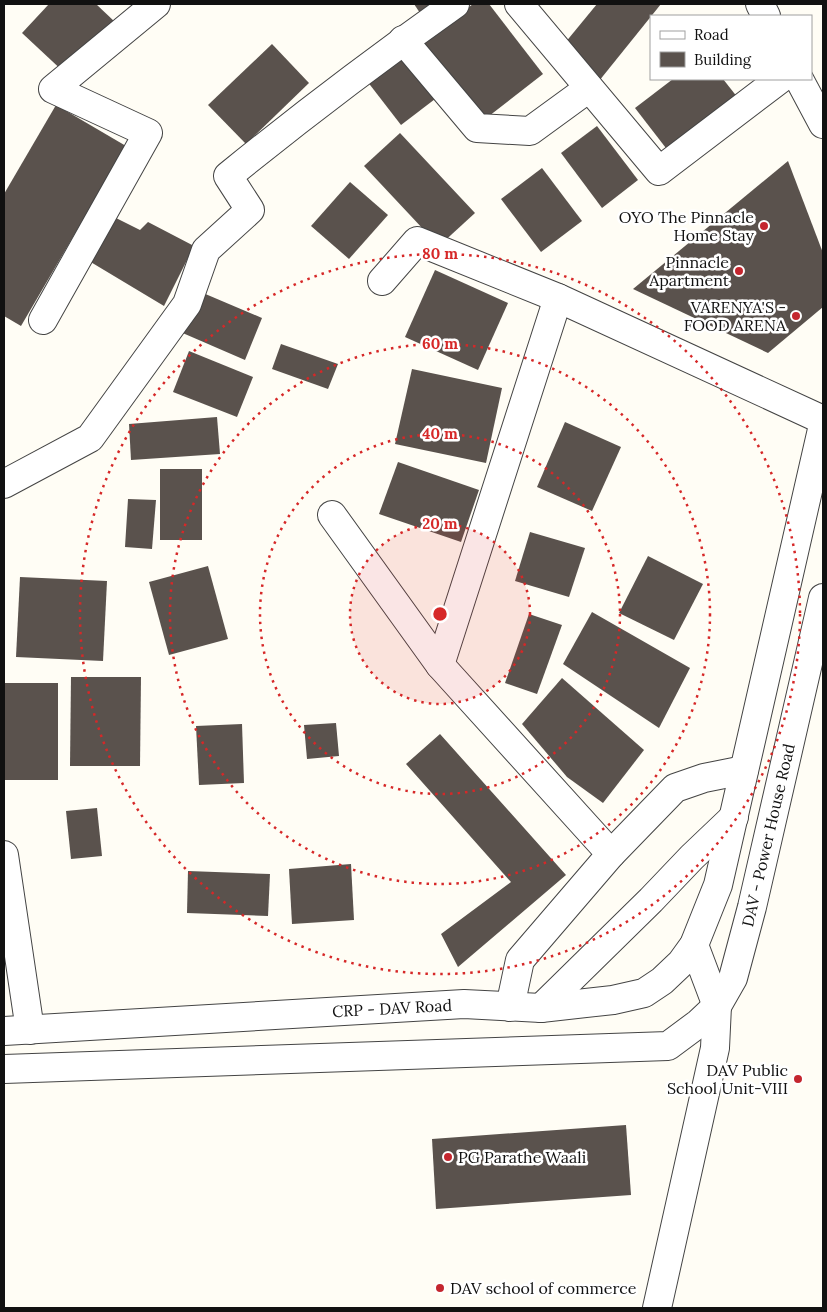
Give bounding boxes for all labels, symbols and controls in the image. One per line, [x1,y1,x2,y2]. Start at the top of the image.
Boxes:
legend [650,15,812,80]
text: Road [694,25,729,44]
text: Building [694,50,752,69]
place label: OYO The Pinnacle Home Stay [619,207,755,245]
marker: OYO The Pinnacle Home Stay [758,220,770,232]
text: 80 m [422,244,458,263]
place label: Pinnacle Apartment [648,252,730,290]
marker: Pinnacle Apartment [733,265,745,277]
place label: VARENYA'S - FOOD ARENA [684,297,787,335]
marker: VARENYA'S - FOOD ARENA [790,310,802,322]
text: 60 m [422,334,458,353]
text: 40 m [422,424,458,443]
text: 20 m [422,514,458,533]
centre of rings [431,605,449,623]
street label: DAV - Power House Road [737,741,799,929]
street label: CRP - DAV Road [332,995,453,1021]
place label: DAV Public School Unit-VIII [667,1060,788,1098]
marker: DAV Public School Unit-VIII [792,1073,804,1085]
place label: PG Parathe Waali [458,1147,586,1167]
marker: PG Parathe Waali [442,1151,454,1163]
place label: DAV school of commerce [450,1278,637,1298]
marker: DAV school of commerce [434,1282,446,1294]

